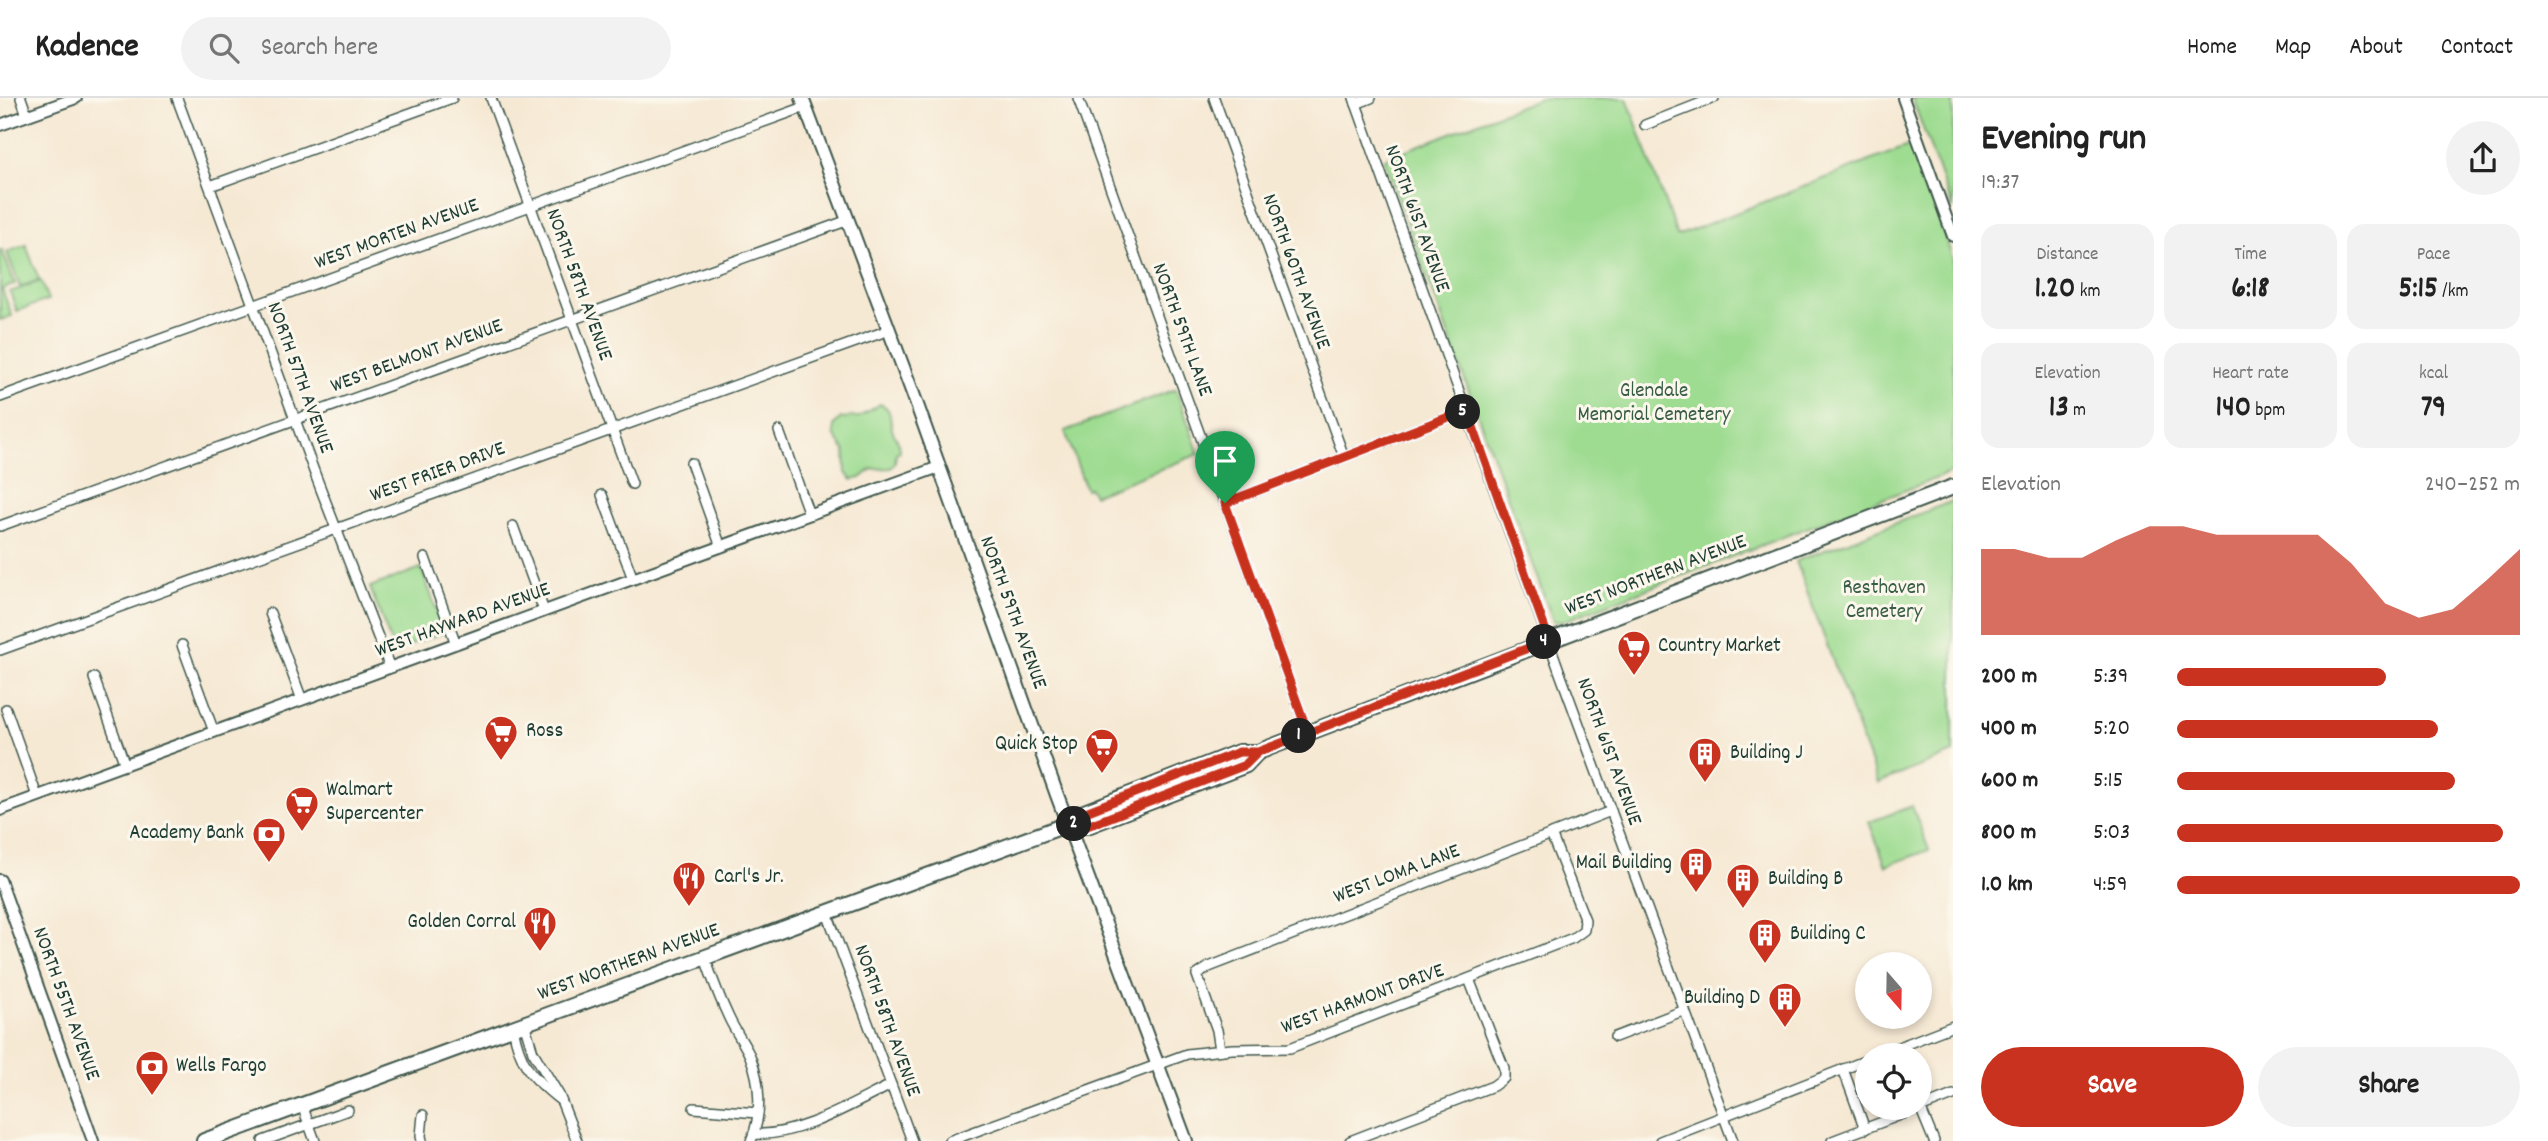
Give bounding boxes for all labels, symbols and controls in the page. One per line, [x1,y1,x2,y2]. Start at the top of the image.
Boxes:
search box [181,17,671,80]
text: Kadence [35,25,139,72]
icon: search [205,29,243,67]
text: Search here [261,30,378,67]
text: Home [2187,31,2237,65]
text: Map [2275,31,2311,65]
text: About [2349,31,2403,65]
text: Contact [2441,31,2513,65]
text: Evening run [1981,113,2146,168]
button: share [2446,121,2520,195]
street label: NORTH 61ST AVENUE [1375,141,1457,297]
text: 19:37 [1981,167,2019,200]
street label: NORTH 60TH AVENUE [1253,190,1337,354]
street label: WEST MORTEN AVENUE [311,191,484,279]
street label: NORTH 58TH AVENUE [537,205,620,366]
text: Distance [2037,242,2098,269]
text: Time [2234,242,2267,269]
text: Pace [2417,242,2450,269]
street label: NORTH 59TH LANE [1143,259,1219,401]
text: 1.20 [2034,269,2075,312]
text: 6:18 [2231,269,2270,312]
text: 5:15 [2399,269,2438,312]
text: km [2075,279,2101,306]
text: /km [2438,279,2468,306]
street label: NORTH 57TH AVENUE [258,298,341,458]
street label: WEST BELMONT AVENUE [327,312,508,402]
text: Elevation [2034,361,2101,388]
text: Heart rate [2212,361,2289,388]
text: kcal [2419,361,2448,388]
park label: Glendale Memorial Cemetery [1577,377,1731,431]
text: 13 [2049,388,2069,431]
text: 140 [2216,388,2251,431]
text: 79 [2421,388,2446,431]
pin: 5 [1446,394,1480,430]
text: 5 [1458,398,1467,425]
text: m [2069,398,2086,425]
text: bpm [2251,398,2285,425]
pin [1195,431,1255,503]
street label: WEST FRIER DRIVE [366,434,510,511]
icon: arrive [1206,442,1244,480]
text: Elevation [1981,469,2061,502]
text: 240–252 m [2425,469,2520,502]
street label: WEST NORTHERN AVENUE [1561,527,1751,624]
street label: NORTH 59TH AVENUE [970,532,1054,694]
park label: Resthaven Cemetery [1842,574,1926,628]
street label: WEST HAYWARD AVENUE [371,575,555,667]
pin: 4 [1526,624,1562,660]
text: 4 [1540,628,1547,655]
supermarket icon: Country Market [1615,628,1653,677]
place label: Country Market [1658,632,1781,662]
text: 200 m [1981,661,2037,694]
text: 5:39 [2093,661,2128,694]
street label: NORTH 61ST AVENUE [1567,674,1649,830]
supermarket icon: Ross [482,713,520,762]
text: 400 m [1981,713,2037,746]
text: 5:20 [2093,713,2130,746]
place label: Ross [526,717,563,747]
pin: 1 [1282,718,1316,754]
text: 1 [1296,722,1301,749]
supermarket icon: Quick Stop [1083,726,1121,775]
place label: Quick Stop [995,730,1078,760]
building icon: Building J [1686,735,1724,784]
place label: Building J [1730,739,1803,769]
text: 600 m [1981,765,2038,798]
text: 5:15 [2093,765,2123,798]
place label: Walmart Supercenter [326,776,423,830]
supermarket icon: Walmart Supercenter [283,784,321,833]
pin: 2 [1056,806,1092,842]
text: 2 [1069,810,1078,837]
bank icon: Academy Bank [250,815,288,864]
text: 800 m [1981,817,2036,850]
text: 5:03 [2093,817,2130,850]
place label: Academy Bank [129,819,244,849]
street label: WEST LOMA LANE [1329,837,1465,913]
building icon: Mail Building [1677,845,1715,894]
place label: Mail Building [1576,849,1672,879]
restaurant icon: Carl's Jr. [670,859,708,908]
building icon: Building B [1724,861,1762,910]
place label: Carl's Jr. [714,863,784,893]
place label: Building B [1768,865,1843,895]
text: 1.0 km [1981,869,2033,902]
text: 4:59 [2093,869,2128,902]
restaurant icon: Golden Corral [521,904,559,953]
place label: Golden Corral [407,908,516,938]
street label: WEST NORTHERN AVENUE [534,916,725,1010]
building icon: Building C [1746,916,1784,965]
place label: Building C [1790,920,1866,950]
street label: NORTH 55TH AVENUE [23,923,107,1085]
street label: NORTH 58TH AVENUE [845,941,928,1102]
north arrow [1855,952,1932,1029]
map controls [1855,952,1932,1120]
street label: WEST HARMONT DRIVE [1277,956,1449,1043]
building icon: Building D [1766,980,1804,1029]
place label: Building D [1684,984,1760,1014]
button: locate [1855,1043,1932,1120]
button: Save [1981,1047,2244,1127]
button: Share [2258,1047,2520,1127]
bank icon: Wells Fargo [133,1048,171,1097]
place label: Wells Fargo [176,1052,267,1082]

